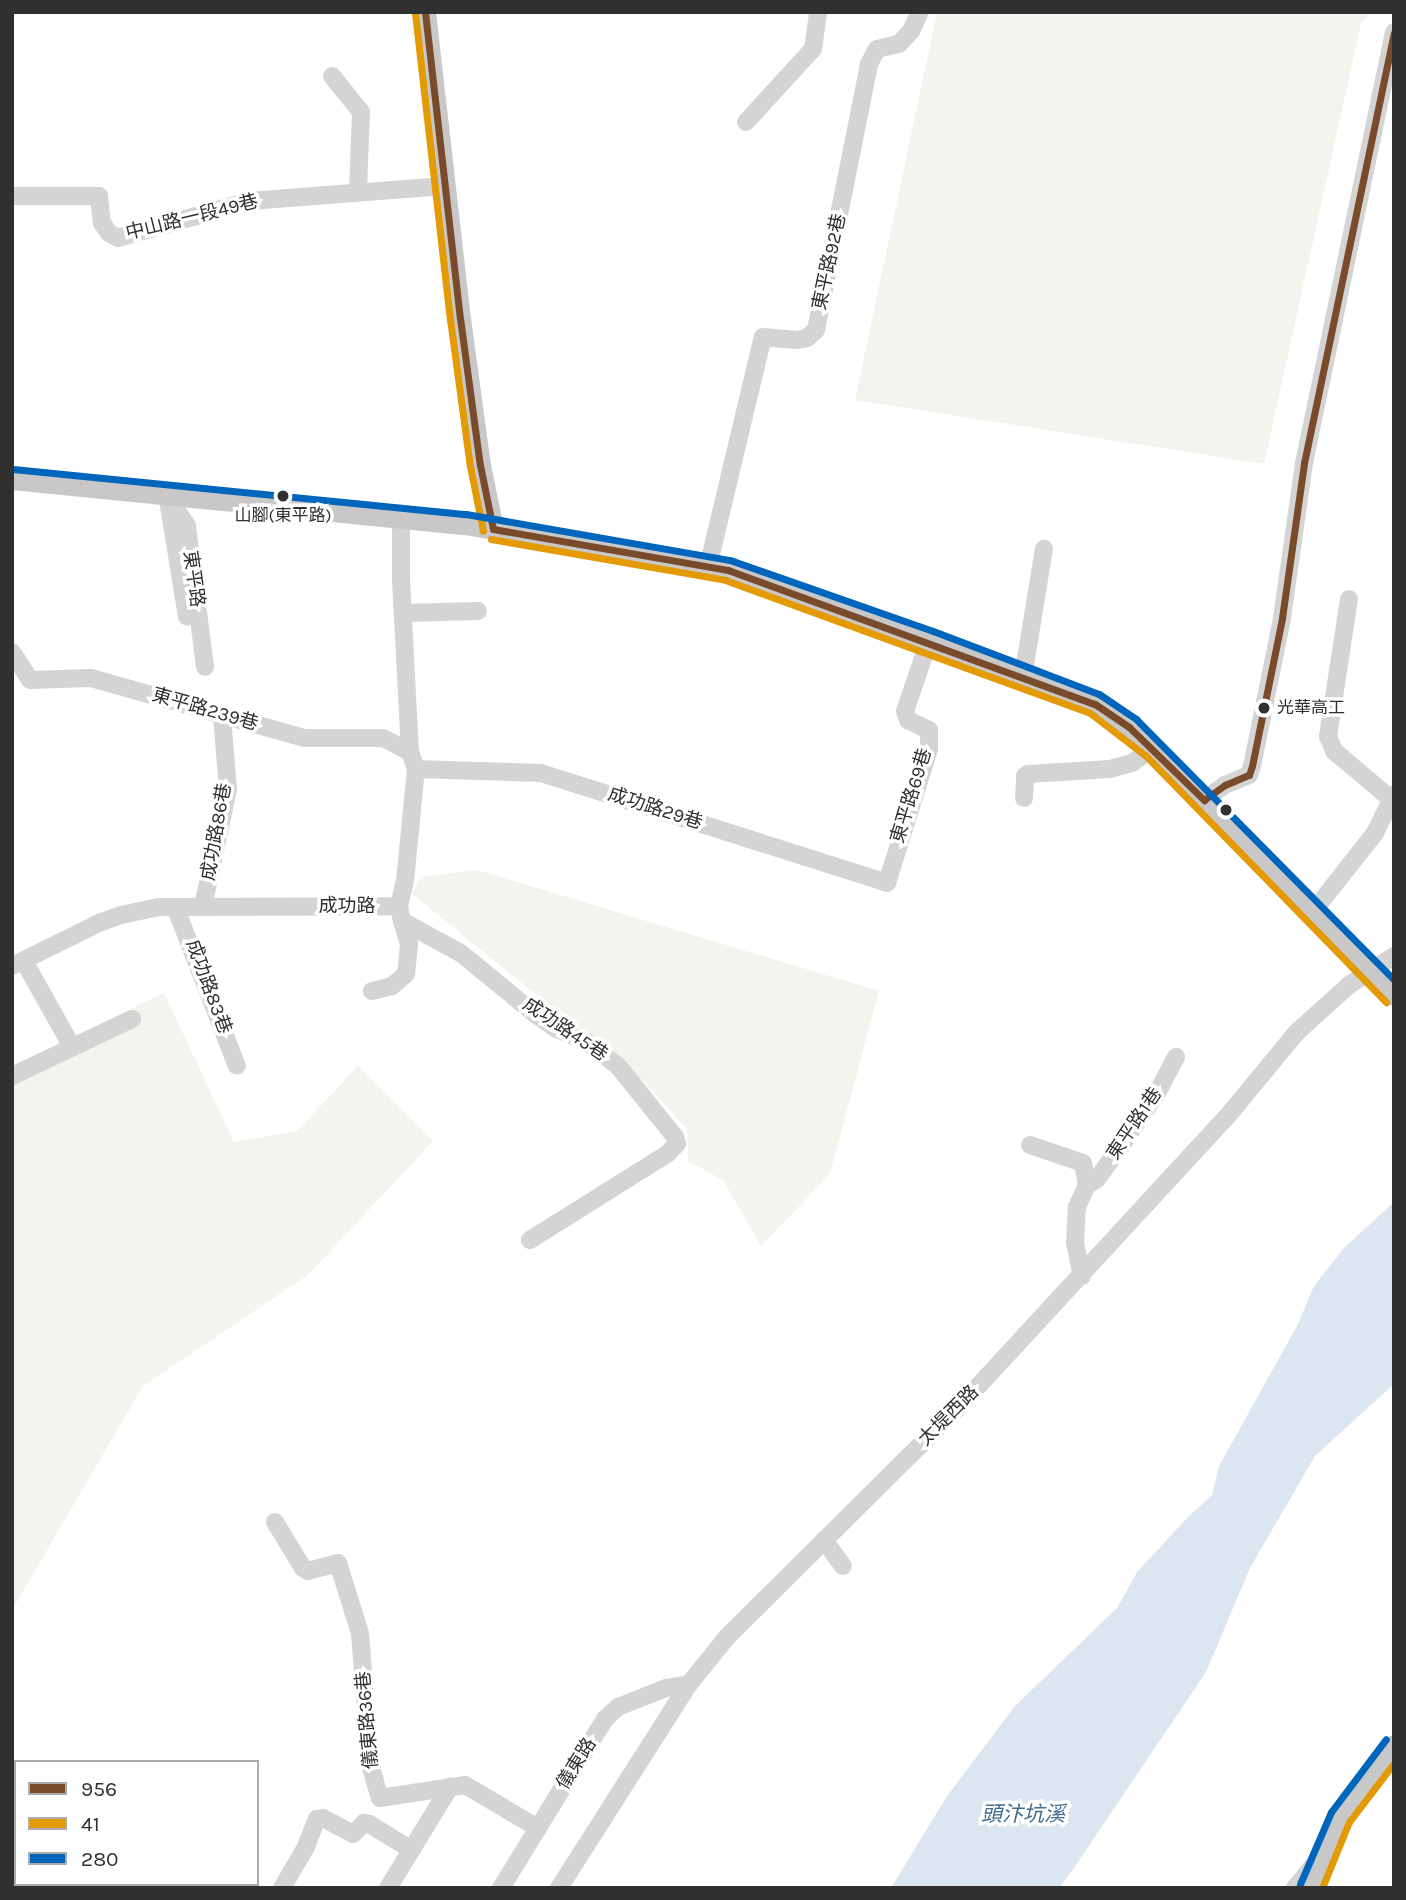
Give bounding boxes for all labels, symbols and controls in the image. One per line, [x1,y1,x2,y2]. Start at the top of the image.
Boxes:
street label: 中山路一段49巷 [123,191,261,245]
street label: 東平路92巷 [809,212,851,312]
marker: 山腳(東平路) [276,489,290,503]
place label: 山腳(東平路) [234,506,332,526]
street label: 東平路 [178,549,208,609]
street label: 東平路239巷 [149,684,261,736]
place label: 光華高工 [1277,698,1345,718]
marker: 光華高工 [1257,701,1271,715]
street label: 東平路69巷 [887,746,937,846]
street label: 成功路86巷 [197,781,237,883]
street label: 成功路29巷 [605,783,705,835]
unlabelled marker [1219,803,1233,817]
street label: 成功路 [319,896,375,918]
street label: 成功路83巷 [180,937,236,1037]
street label: 成功路45巷 [518,993,612,1067]
street label: 東平路1巷 [1103,1084,1167,1164]
street label: 太堤西路 [914,1381,984,1451]
street label: 儀東路36巷 [352,1670,384,1770]
street label: 儀東路 [552,1734,602,1794]
legend [14,1760,259,1886]
text: 956 [81,1777,117,1801]
water label: 頭汴坑溪 [981,1801,1065,1827]
text: 41 [81,1812,100,1836]
text: 280 [81,1847,119,1871]

